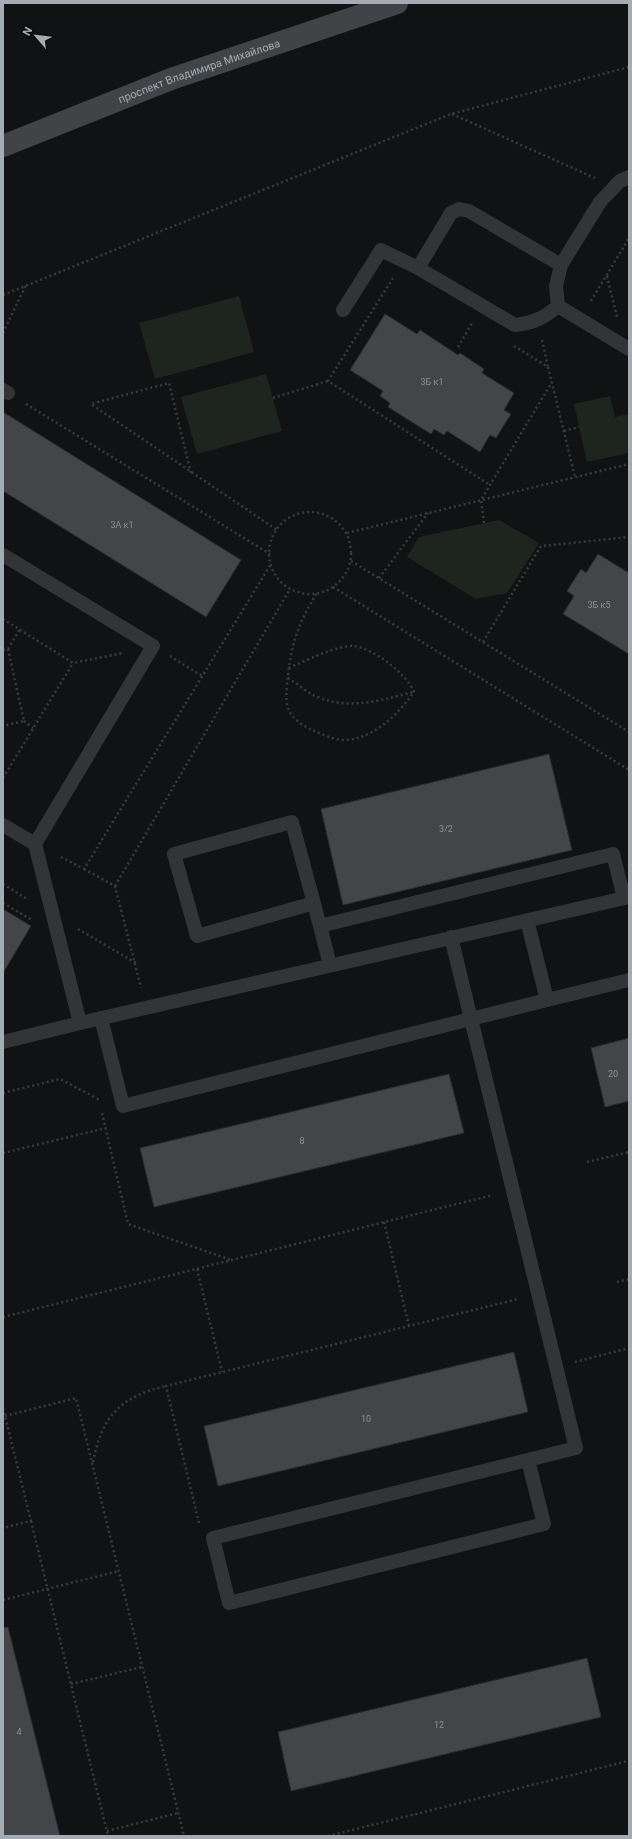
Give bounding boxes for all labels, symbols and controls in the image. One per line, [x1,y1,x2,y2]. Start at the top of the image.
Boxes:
north arrow [16,16,56,56]
text: N [20,25,35,38]
street label: проспект Владимира Михайлова [116,37,282,106]
house number: 3Б к1 [421,377,443,387]
house number: 3А к1 [110,520,134,530]
house number: 3Б к5 [588,600,610,610]
house number: 3/2 [439,824,453,834]
house number: 20 [608,1069,618,1079]
house number: 8 [299,1136,305,1146]
house number: 10 [361,1414,371,1424]
house number: 12 [434,1720,444,1730]
house number: 4 [16,1727,22,1737]

